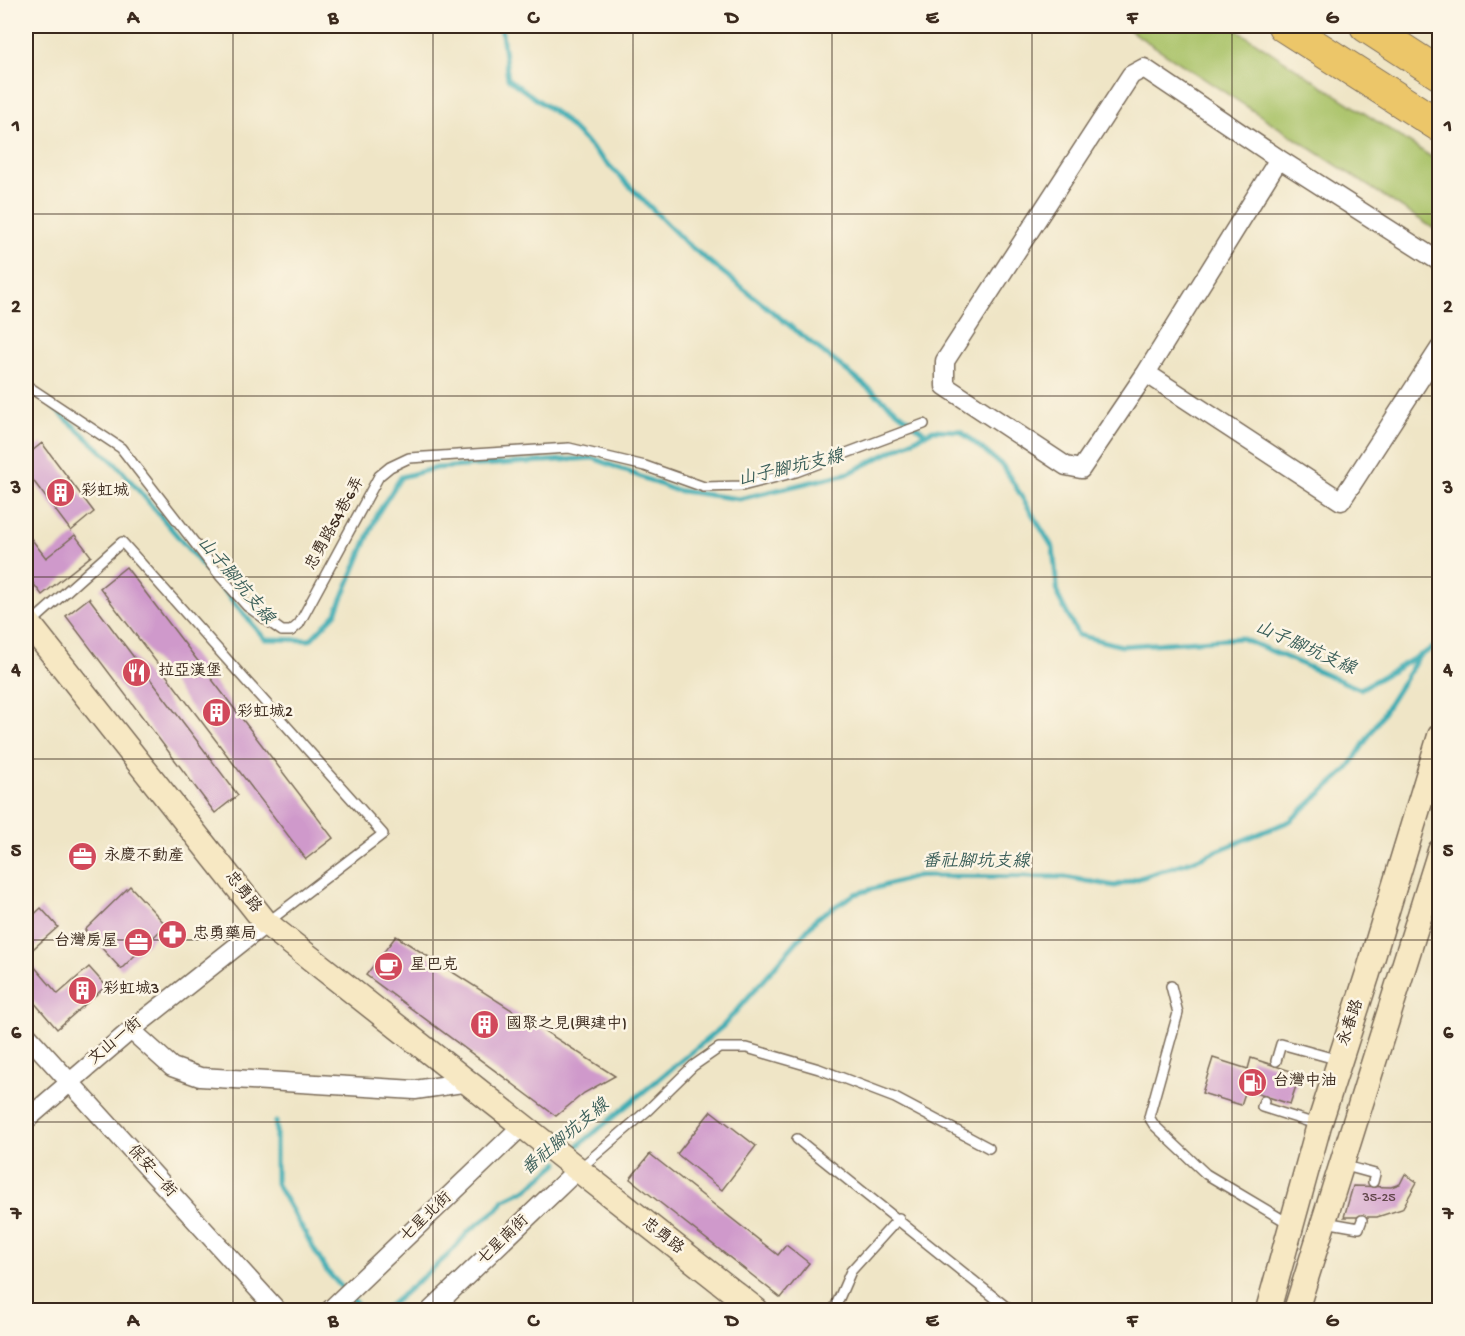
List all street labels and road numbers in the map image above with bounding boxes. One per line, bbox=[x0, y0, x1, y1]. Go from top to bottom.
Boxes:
street label: 忠勇路54巷6弄 bbox=[301, 473, 370, 574]
street label: 忠勇路 bbox=[220, 867, 266, 918]
street label: 永春路 bbox=[1333, 997, 1369, 1049]
street label: 文山一街 bbox=[85, 1013, 147, 1070]
street label: 保安一街 bbox=[123, 1141, 180, 1202]
street label: 七星北街 bbox=[397, 1188, 457, 1247]
street label: 七星南街 bbox=[473, 1210, 534, 1270]
street label: 忠勇路 bbox=[637, 1213, 688, 1259]

